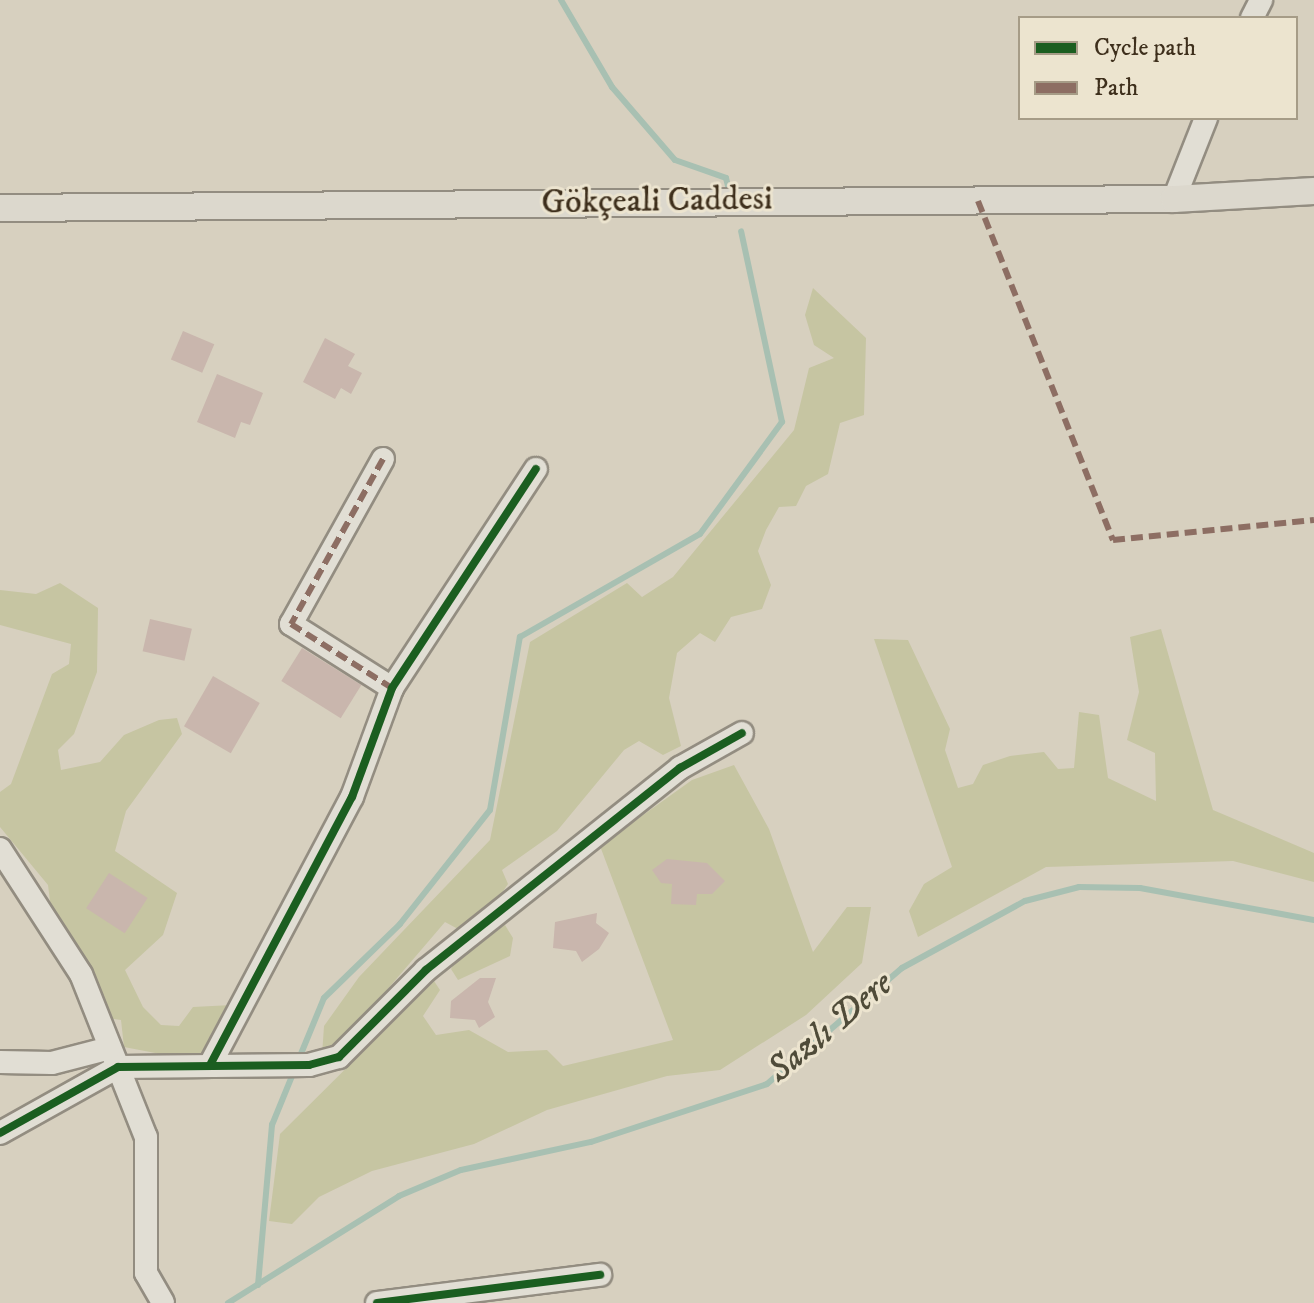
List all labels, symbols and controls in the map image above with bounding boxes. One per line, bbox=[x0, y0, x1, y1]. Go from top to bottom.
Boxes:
legend bbox=[1018, 16, 1298, 120]
text: Cycle path bbox=[1094, 33, 1196, 63]
text: Path bbox=[1094, 73, 1138, 103]
street label: Gökçeali Caddesi bbox=[541, 179, 773, 223]
water label: Sazlı Dere bbox=[759, 962, 901, 1092]

